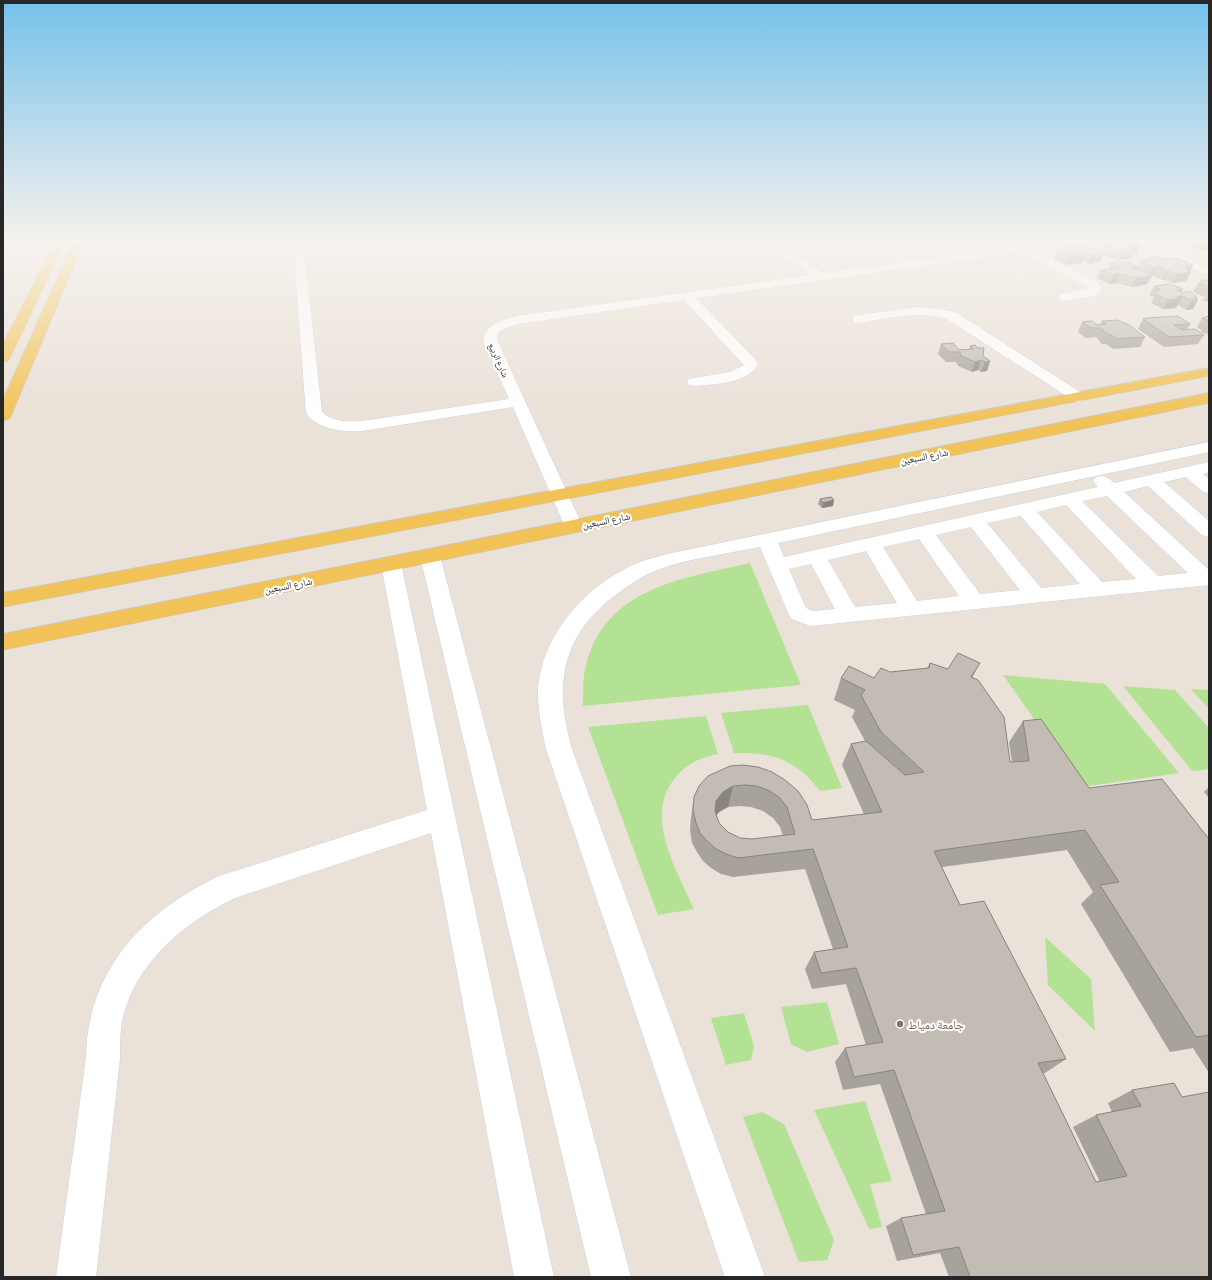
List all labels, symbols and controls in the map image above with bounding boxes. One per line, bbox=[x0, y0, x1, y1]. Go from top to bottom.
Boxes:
street label: شارع الربيع bbox=[486, 341, 511, 379]
street label: شارع السبعين bbox=[899, 445, 950, 468]
street label: شارع السبعين bbox=[581, 509, 632, 532]
street label: شارع السبعين bbox=[263, 574, 314, 597]
place label: جامعة دمياط bbox=[908, 1017, 964, 1032]
marker: جامعة دمياط bbox=[895, 1019, 905, 1029]

